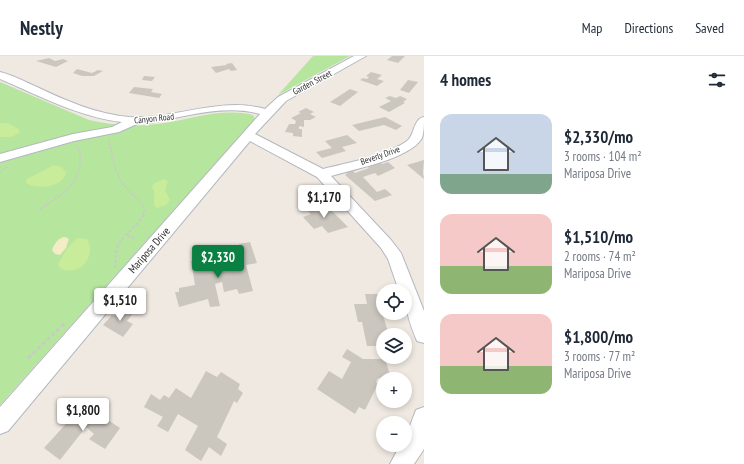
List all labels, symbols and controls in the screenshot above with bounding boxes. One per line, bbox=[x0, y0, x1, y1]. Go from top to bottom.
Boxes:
text: Nestly bbox=[20, 16, 63, 40]
text: Map bbox=[582, 19, 602, 37]
text: Directions bbox=[624, 19, 673, 37]
text: Saved bbox=[695, 19, 724, 37]
street label: Garden Street bbox=[291, 67, 334, 97]
text: 4 homes bbox=[440, 69, 491, 91]
icon: filters bbox=[706, 69, 728, 91]
street label: Canyon Road bbox=[134, 110, 175, 126]
text: $2,330/mo bbox=[564, 126, 633, 148]
icon: home bbox=[472, 130, 520, 178]
street label: Beverly Drive bbox=[359, 143, 401, 167]
text: 3 rooms · 104 m² bbox=[564, 148, 642, 165]
text: Mariposa Drive bbox=[564, 165, 631, 182]
pin: $1,170 bbox=[291, 185, 357, 219]
text: $1,170 bbox=[307, 189, 341, 206]
street label: Mariposa Drive bbox=[125, 224, 173, 276]
text: $1,510/mo bbox=[564, 226, 633, 248]
icon: home bbox=[472, 230, 520, 278]
pin: $2,330 bbox=[185, 245, 251, 279]
text: 2 rooms · 74 m² bbox=[564, 248, 636, 265]
text: $2,330 bbox=[201, 249, 235, 266]
text: Mariposa Drive bbox=[564, 265, 631, 282]
map controls bbox=[376, 284, 412, 452]
button: locate bbox=[376, 284, 412, 320]
pin: $1,510 bbox=[87, 288, 153, 322]
text: $1,510 bbox=[103, 292, 137, 309]
text: $1,800/mo bbox=[564, 326, 633, 348]
button: layers bbox=[376, 328, 412, 364]
icon: home bbox=[472, 330, 520, 378]
text: 3 rooms · 77 m² bbox=[564, 348, 635, 365]
text: Mariposa Drive bbox=[564, 365, 631, 382]
button: + bbox=[376, 372, 412, 408]
pin: $1,800 bbox=[50, 398, 116, 432]
text: $1,800 bbox=[66, 402, 100, 419]
button: − bbox=[376, 416, 412, 452]

